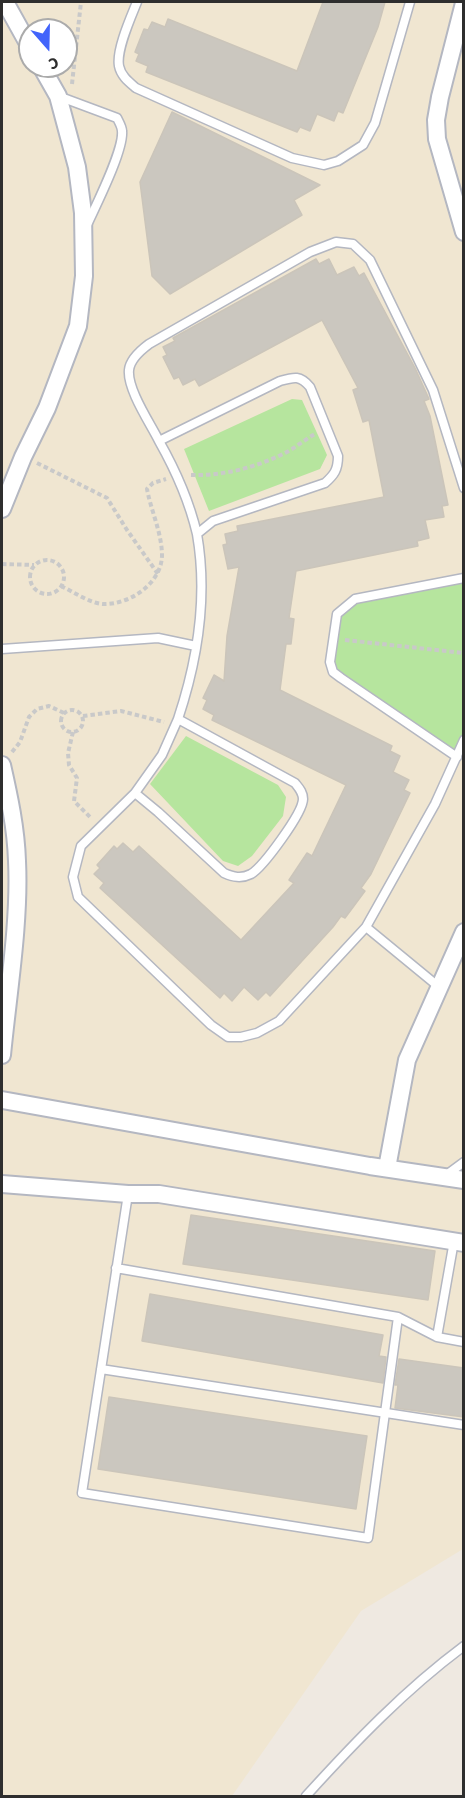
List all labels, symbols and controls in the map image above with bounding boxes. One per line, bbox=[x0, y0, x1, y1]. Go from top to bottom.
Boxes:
north arrow bbox=[18, 18, 78, 78]
text: С bbox=[45, 51, 62, 75]

